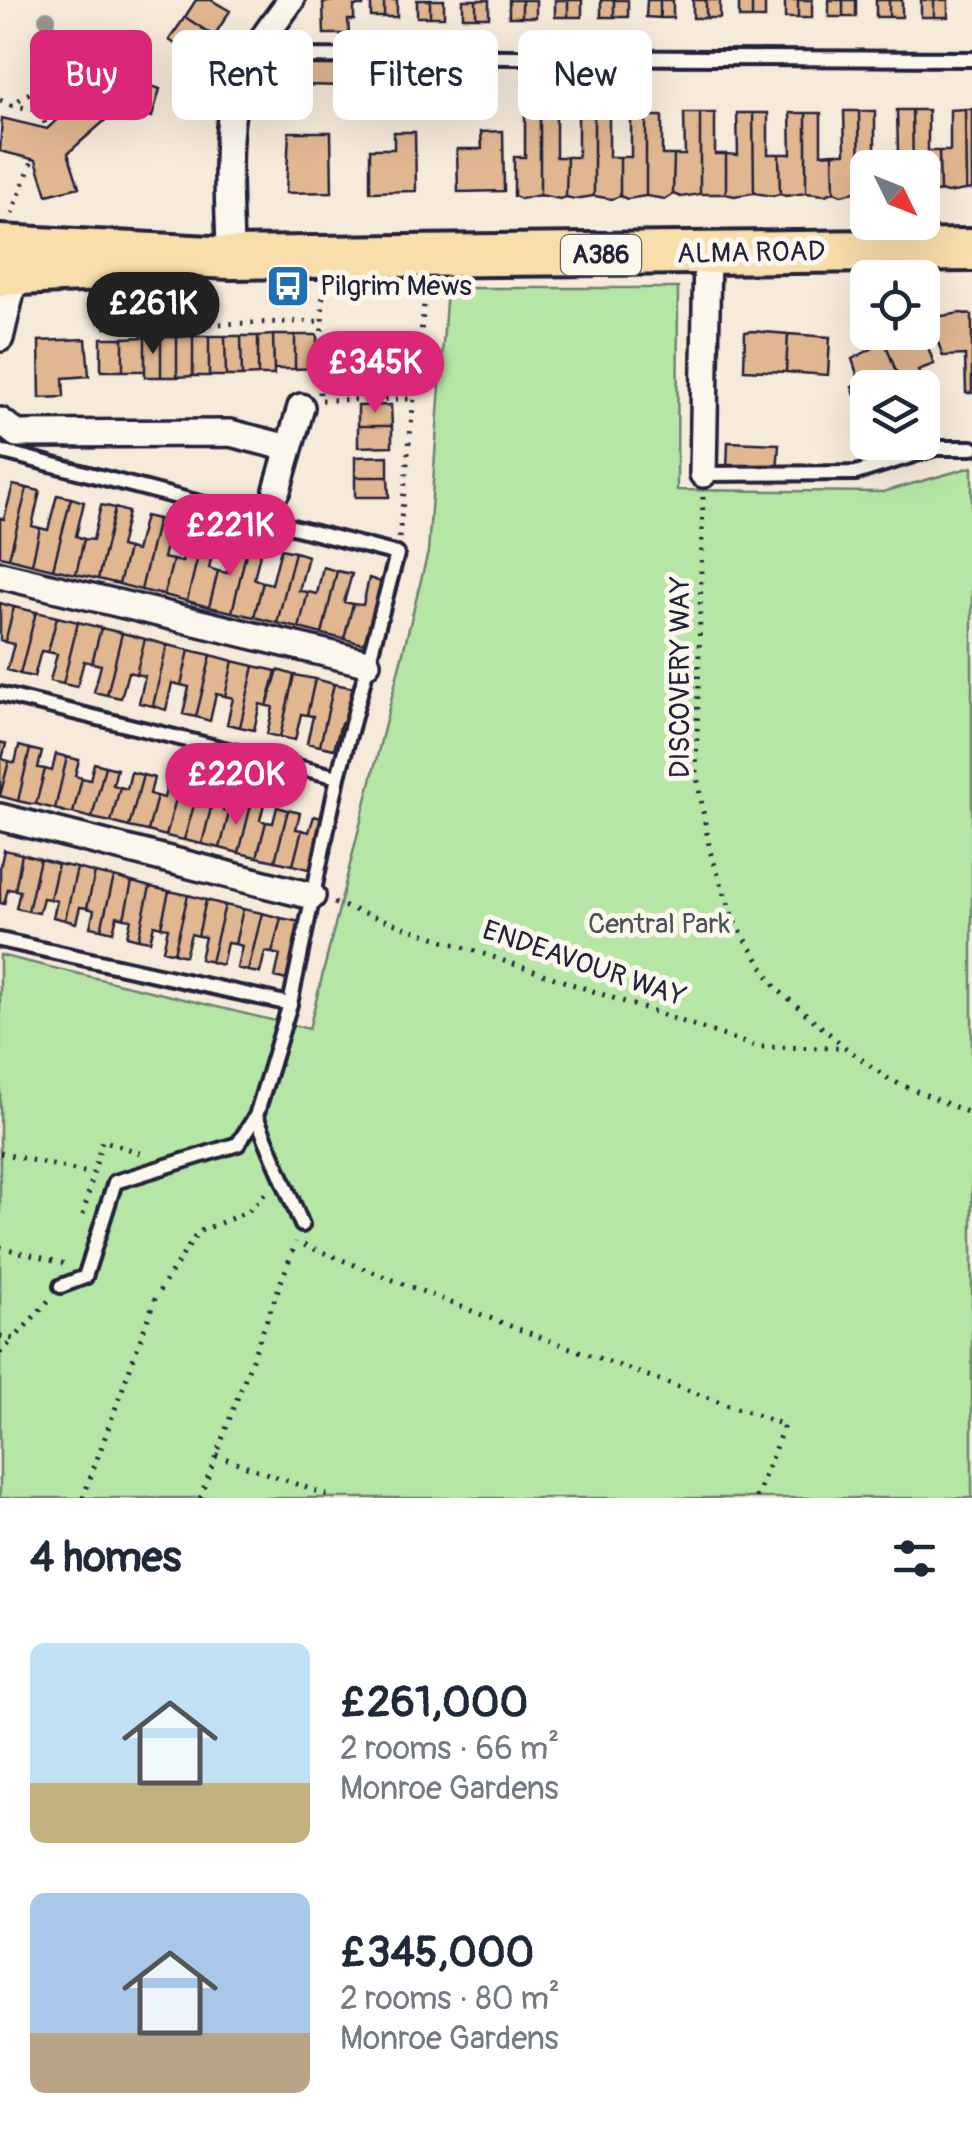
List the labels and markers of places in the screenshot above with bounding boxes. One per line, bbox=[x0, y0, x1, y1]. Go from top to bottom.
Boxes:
bus stop icon: Pilgrim Mews bbox=[265, 263, 311, 309]
place label: Pilgrim Mews bbox=[320, 269, 472, 304]
pin: £261K bbox=[83, 272, 223, 357]
pin: £345K bbox=[305, 331, 445, 416]
pin: £221K bbox=[160, 494, 300, 579]
pin: £220K bbox=[166, 743, 306, 828]

